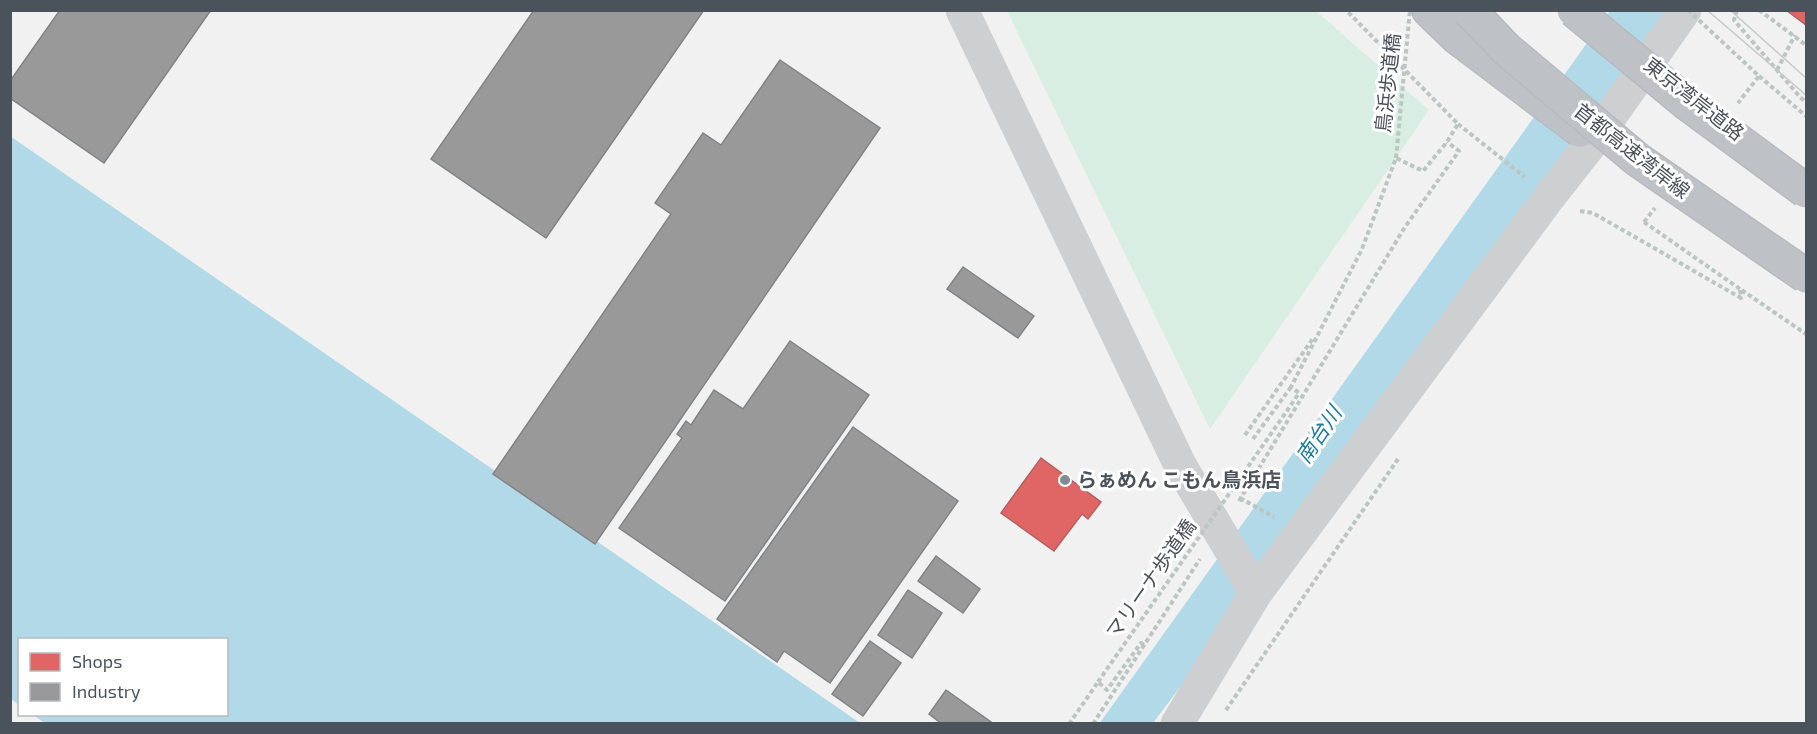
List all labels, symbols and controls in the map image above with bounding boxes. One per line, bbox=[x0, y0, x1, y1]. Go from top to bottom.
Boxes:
street label: 鳥浜歩道橋 bbox=[1370, 32, 1404, 134]
street label: 東京湾岸道路 bbox=[1640, 52, 1749, 145]
street label: 首都高速湾岸線 bbox=[1570, 98, 1695, 203]
water label: 南台川 bbox=[1290, 399, 1347, 467]
place label: らぁめん こもん鳥浜店 bbox=[1077, 467, 1281, 491]
marker: らぁめん こもん鳥浜店 bbox=[1058, 473, 1072, 487]
street label: マリーナ歩道橋 bbox=[1100, 514, 1200, 643]
legend bbox=[18, 638, 228, 716]
text: Shops bbox=[72, 650, 122, 672]
text: Industry bbox=[72, 680, 141, 702]

